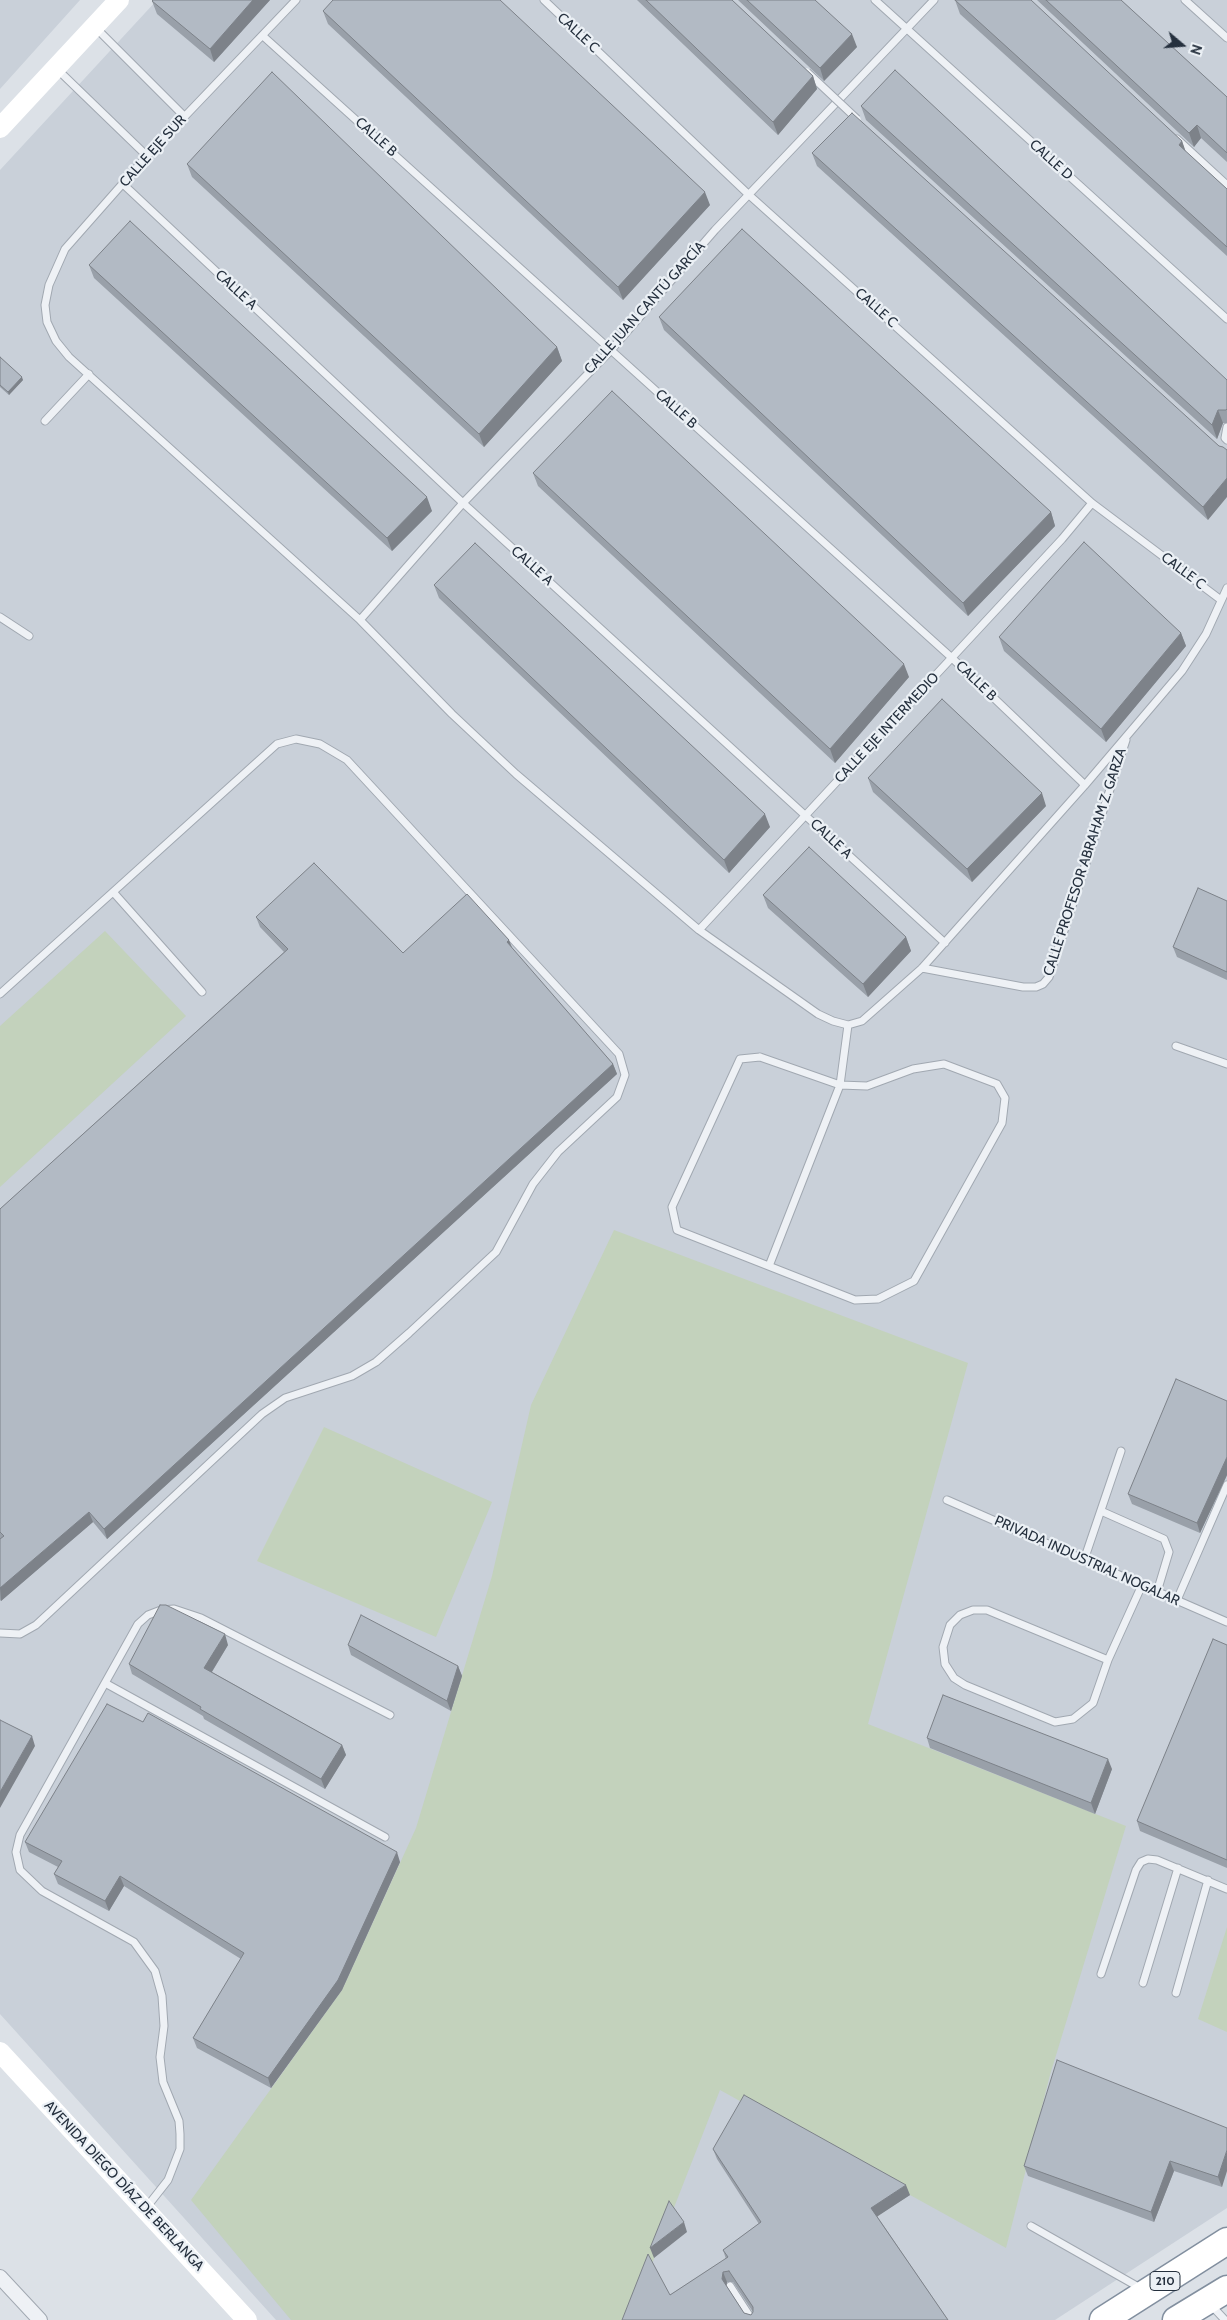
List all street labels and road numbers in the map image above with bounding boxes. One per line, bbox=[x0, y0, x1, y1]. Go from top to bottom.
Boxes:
street label: CALLE C bbox=[554, 10, 602, 56]
street label: CALLE EJE SUR bbox=[116, 112, 190, 190]
street label: CALLE B bbox=[352, 114, 400, 160]
street label: CALLE D bbox=[1026, 136, 1076, 184]
street label: CALLE JUAN CANTÚ GARCÍA bbox=[581, 238, 709, 378]
street label: CALLE A bbox=[212, 267, 260, 313]
street label: CALLE C bbox=[852, 285, 900, 331]
street label: CALLE B bbox=[652, 386, 700, 432]
street label: CALLE A bbox=[508, 543, 556, 589]
street label: CALLE C bbox=[1158, 549, 1208, 593]
street label: CALLE B bbox=[952, 657, 1000, 705]
street label: CALLE EJE INTERMEDIO bbox=[831, 669, 943, 787]
street label: CALLE PROFESOR ABRAHAM Z. GARZA bbox=[1040, 746, 1130, 978]
street label: CALLE A bbox=[807, 816, 855, 862]
street label: PRIVADA INDUSTRIAL NOGALAR bbox=[992, 1512, 1182, 1610]
street label: AVENIDA DIEGO DÍAZ DE BERLANGA bbox=[41, 2097, 207, 2275]
road number: 210 bbox=[1150, 2272, 1180, 2290]

